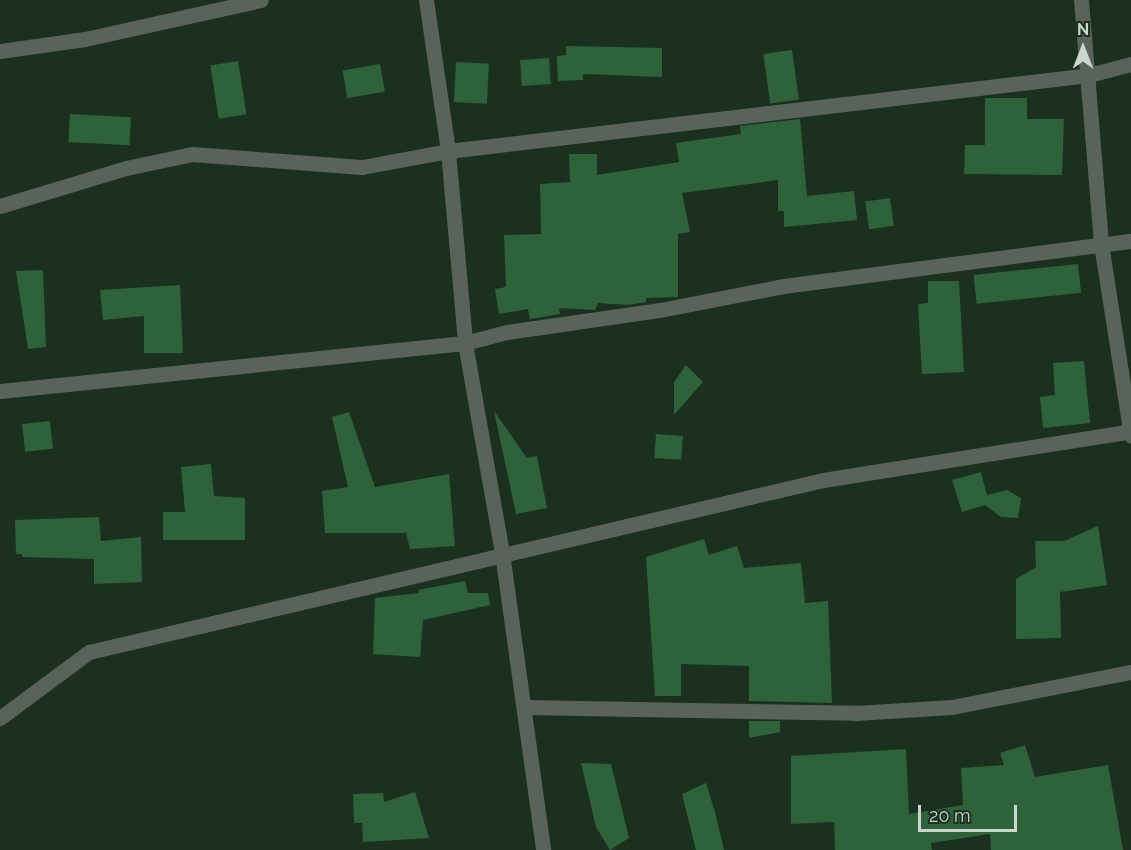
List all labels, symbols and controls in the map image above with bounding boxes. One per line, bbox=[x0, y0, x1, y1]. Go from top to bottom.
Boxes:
north arrow bbox=[1053, 18, 1113, 78]
text: N bbox=[1077, 20, 1089, 39]
scale bar bbox=[921, 793, 1020, 831]
text: 20 m bbox=[929, 805, 971, 826]

